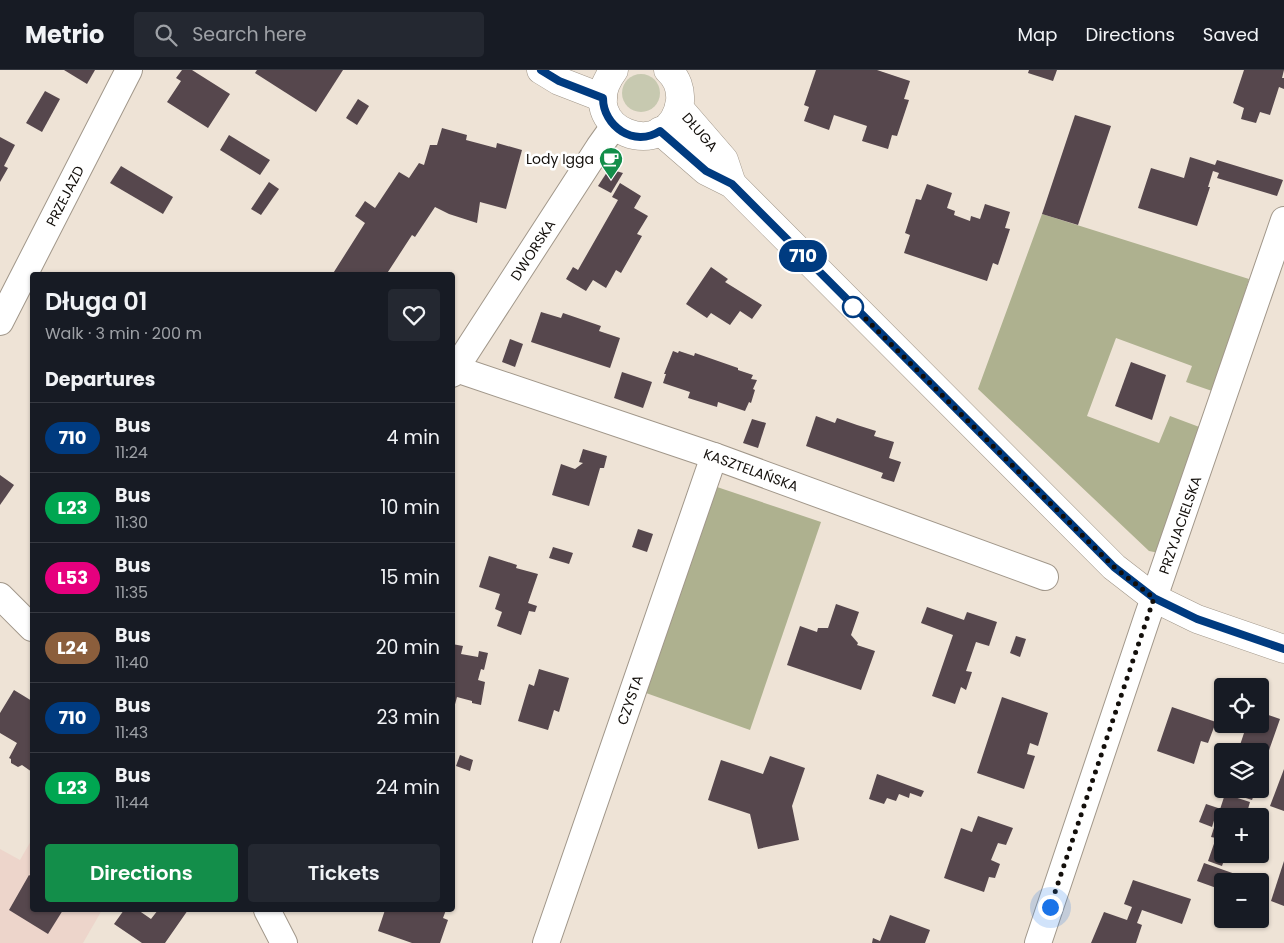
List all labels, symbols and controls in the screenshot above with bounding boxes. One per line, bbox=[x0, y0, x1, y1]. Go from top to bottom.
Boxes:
search box bbox=[134, 12, 484, 57]
text: Metrio bbox=[25, 18, 104, 51]
icon: search bbox=[152, 21, 180, 49]
text: Search here bbox=[192, 21, 307, 48]
text: Map bbox=[1018, 22, 1057, 47]
text: Directions bbox=[1085, 22, 1175, 47]
text: Saved bbox=[1203, 22, 1259, 47]
street label: DŁUGA bbox=[677, 108, 723, 156]
cafe icon: Lody Igga bbox=[598, 146, 624, 180]
place label: Lody Igga bbox=[526, 149, 594, 169]
street label: PRZEJAZD bbox=[41, 162, 89, 230]
street label: DWORSKA bbox=[506, 216, 560, 284]
line badge: 710 bbox=[774, 240, 832, 272]
text: 710 bbox=[789, 243, 817, 268]
text: Długa 01 bbox=[45, 285, 147, 318]
button: heart bbox=[388, 289, 440, 341]
unlabelled marker bbox=[842, 296, 864, 318]
text: Walk · 3 min · 200 m bbox=[45, 322, 202, 345]
text: Departures bbox=[45, 366, 155, 393]
text: Bus bbox=[115, 412, 151, 439]
text: 4 min bbox=[387, 424, 440, 451]
text: 710 bbox=[58, 425, 87, 450]
text: 11:24 bbox=[115, 441, 148, 464]
street label: KASZTELAŃSKA bbox=[701, 444, 801, 496]
street label: PRZYJACIELSKA bbox=[1154, 473, 1206, 577]
text: Bus bbox=[115, 482, 151, 509]
text: 10 min bbox=[381, 494, 440, 521]
text: L23 bbox=[58, 495, 87, 520]
text: 11:30 bbox=[115, 511, 148, 534]
text: Bus bbox=[115, 552, 151, 579]
text: 15 min bbox=[381, 564, 440, 591]
text: L53 bbox=[57, 565, 88, 590]
text: 11:35 bbox=[115, 581, 148, 604]
text: Bus bbox=[115, 622, 151, 649]
text: 20 min bbox=[376, 634, 440, 661]
text: L24 bbox=[57, 635, 88, 660]
text: 11:40 bbox=[115, 651, 149, 674]
street label: CZYSTA bbox=[612, 672, 648, 728]
map controls bbox=[1214, 678, 1269, 928]
button: locate bbox=[1214, 678, 1269, 733]
text: Bus bbox=[115, 692, 151, 719]
text: 23 min bbox=[376, 704, 440, 731]
text: 710 bbox=[58, 705, 87, 730]
text: 11:43 bbox=[115, 721, 148, 744]
button: layers bbox=[1214, 743, 1269, 798]
text: Bus bbox=[115, 762, 151, 789]
text: 24 min bbox=[376, 774, 440, 801]
text: L23 bbox=[58, 775, 87, 800]
text: 11:44 bbox=[115, 791, 149, 814]
button: + bbox=[1214, 808, 1269, 863]
button: Directions bbox=[45, 844, 238, 902]
button: Tickets bbox=[248, 844, 440, 902]
button: − bbox=[1214, 873, 1269, 928]
your location bbox=[1038, 895, 1063, 920]

